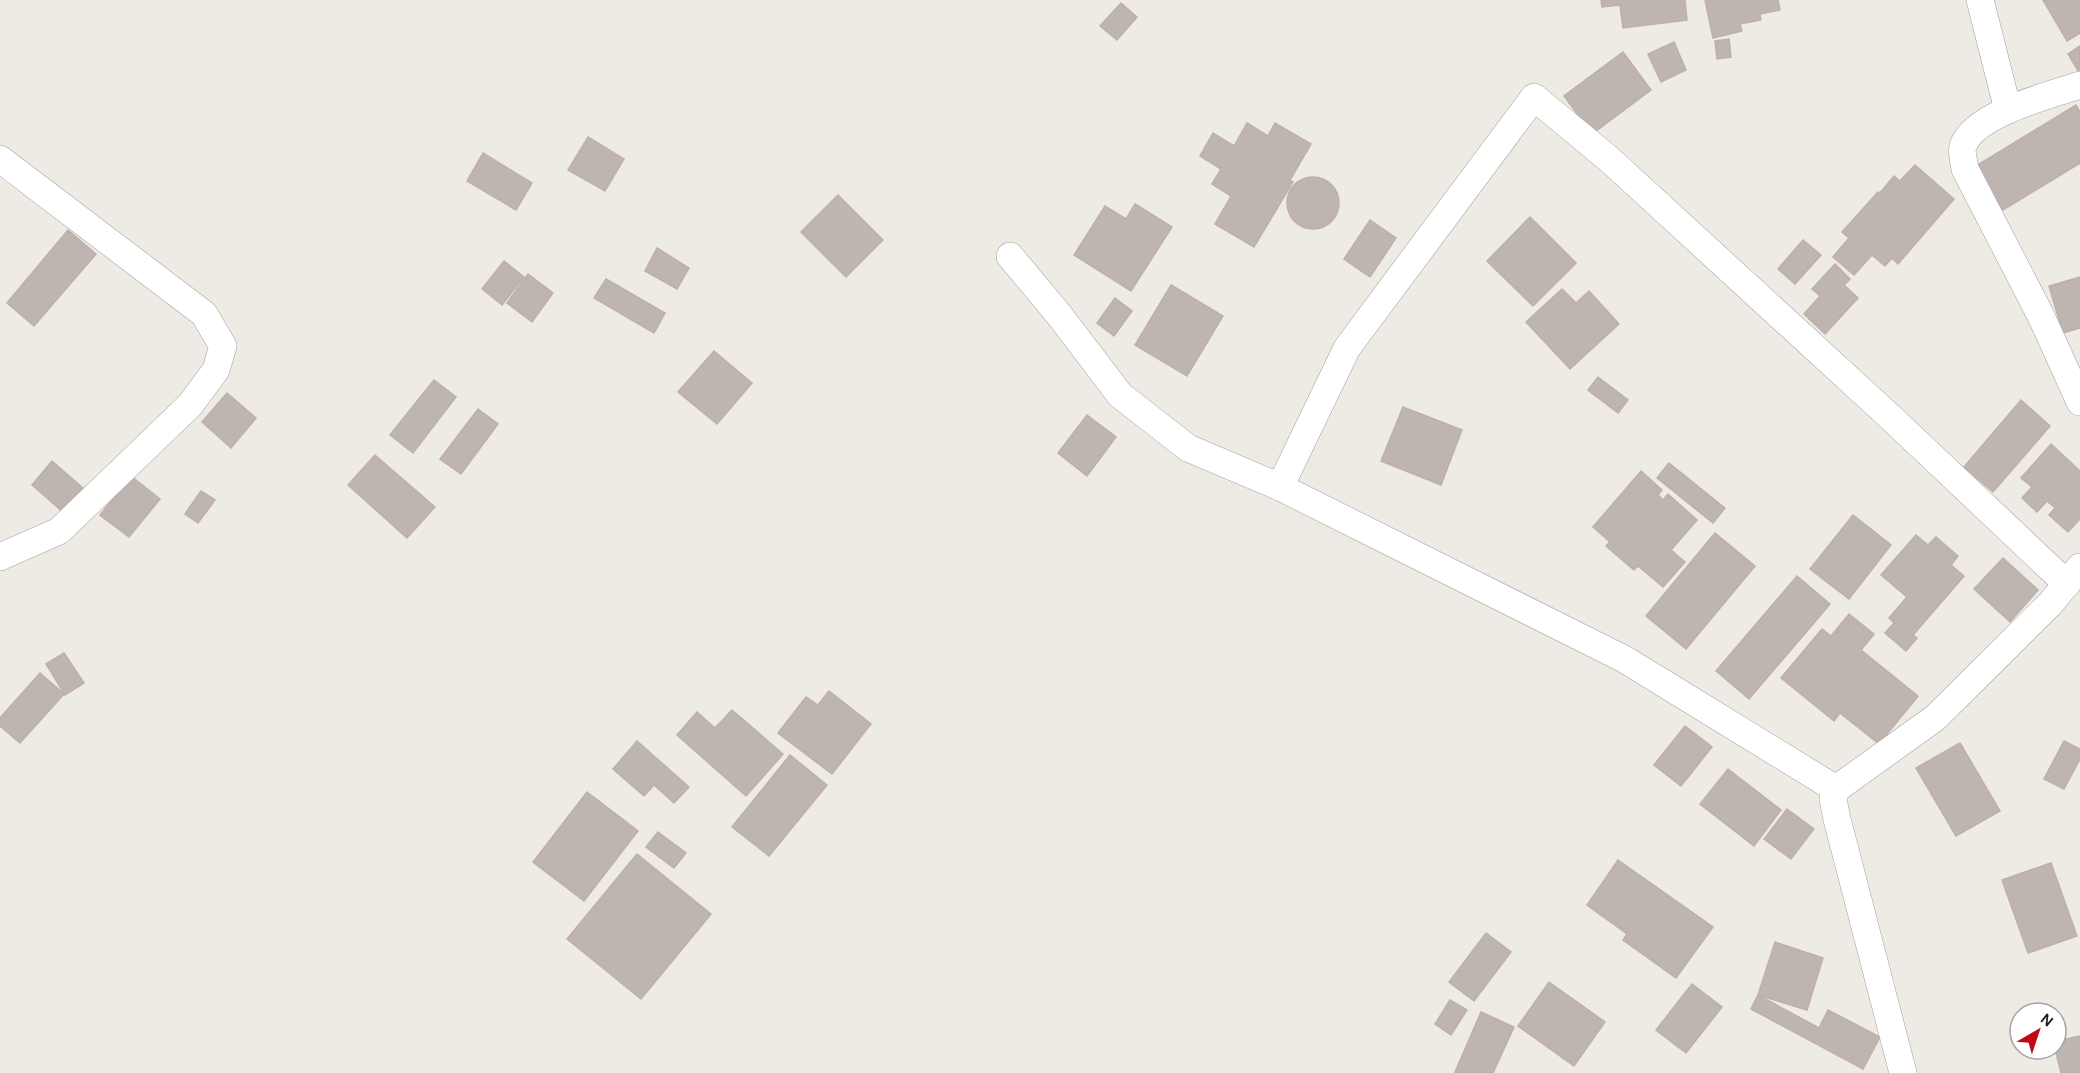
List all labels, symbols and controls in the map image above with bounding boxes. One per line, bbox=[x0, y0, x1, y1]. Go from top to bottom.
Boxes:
north arrow bbox=[2008, 1001, 2068, 1061]
text: N bbox=[2037, 1009, 2058, 1031]

